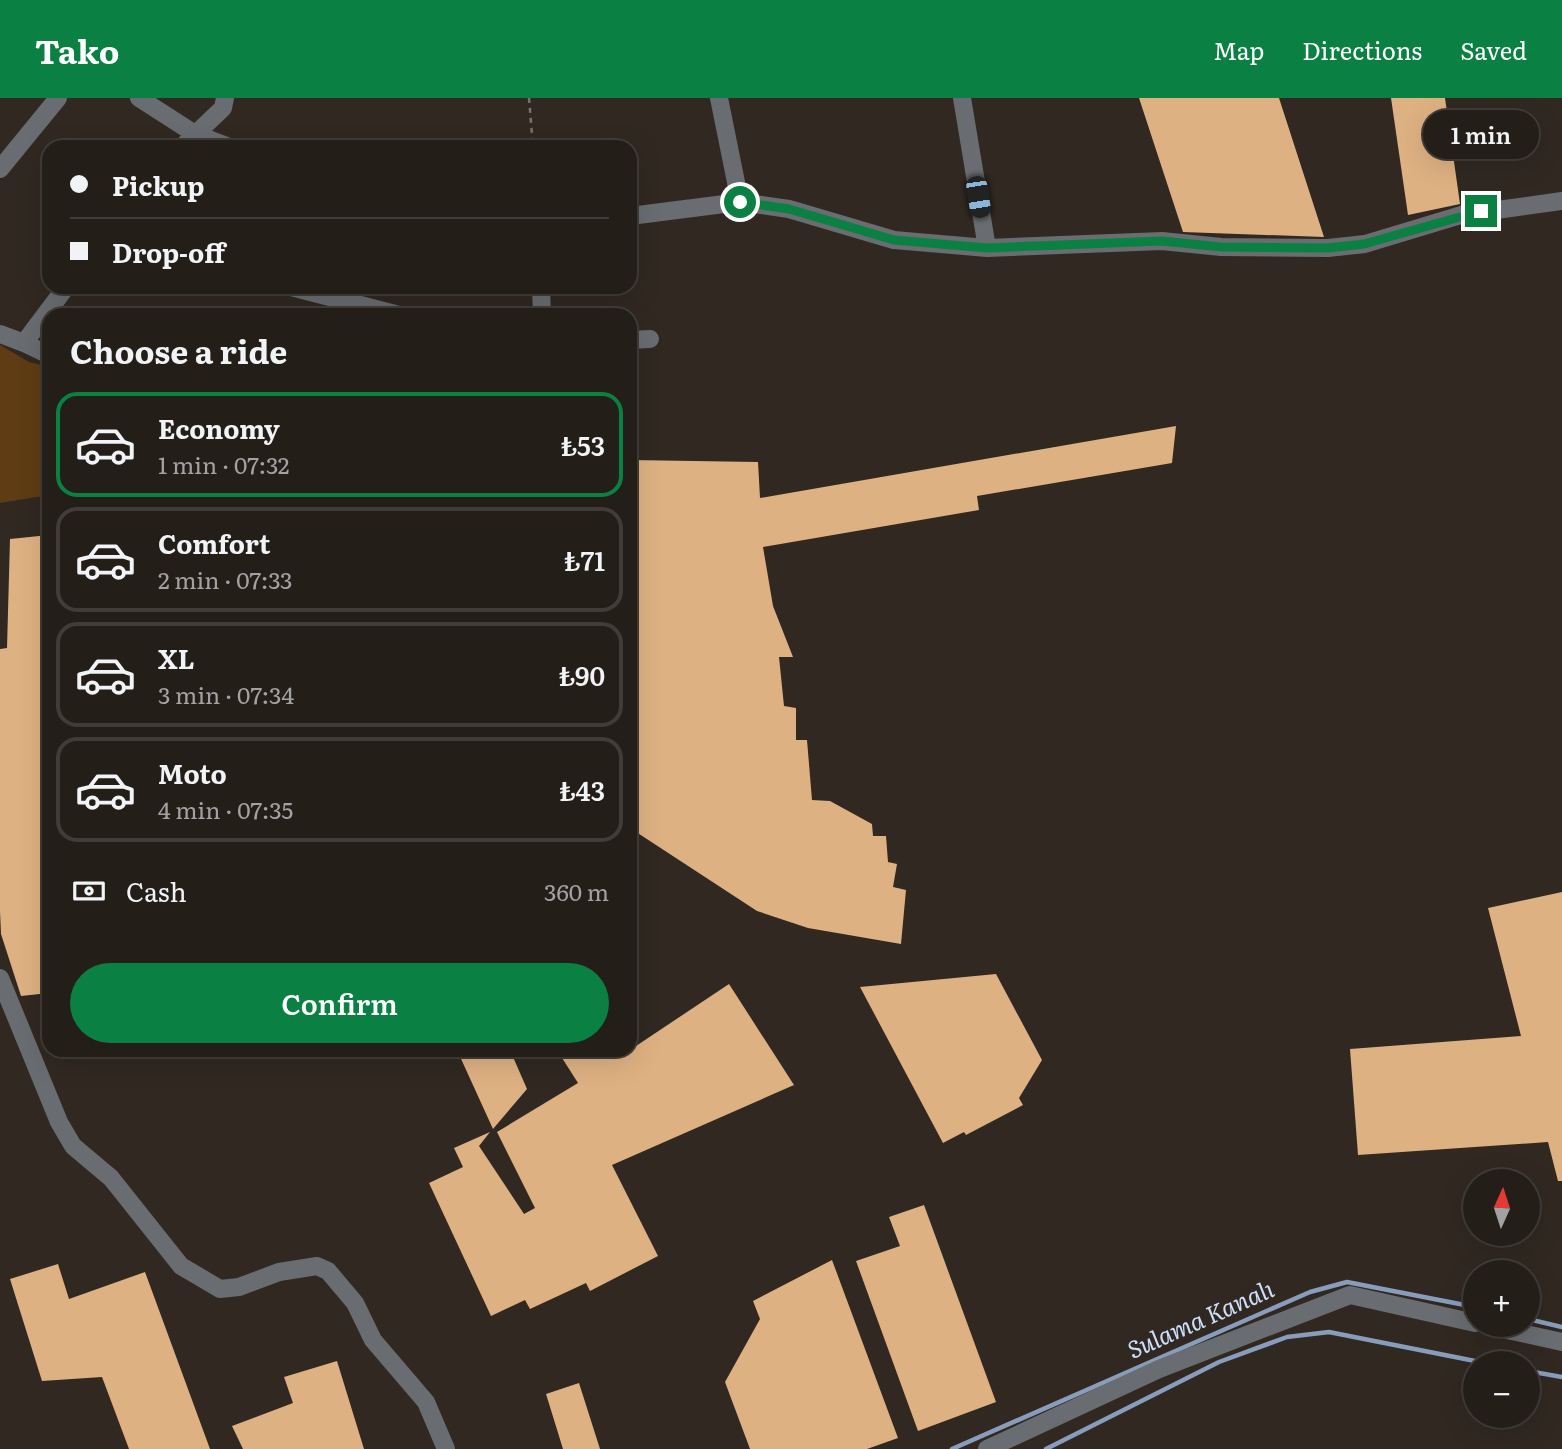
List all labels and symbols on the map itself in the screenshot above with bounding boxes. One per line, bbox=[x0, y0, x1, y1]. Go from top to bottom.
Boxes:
callout: 1 min bbox=[1423, 109, 1539, 158]
car bbox=[965, 175, 992, 219]
route start bbox=[724, 186, 756, 218]
route end bbox=[1465, 195, 1497, 227]
north arrow bbox=[1463, 1169, 1540, 1246]
water label: Sulama Kanalı bbox=[1121, 1270, 1279, 1366]

